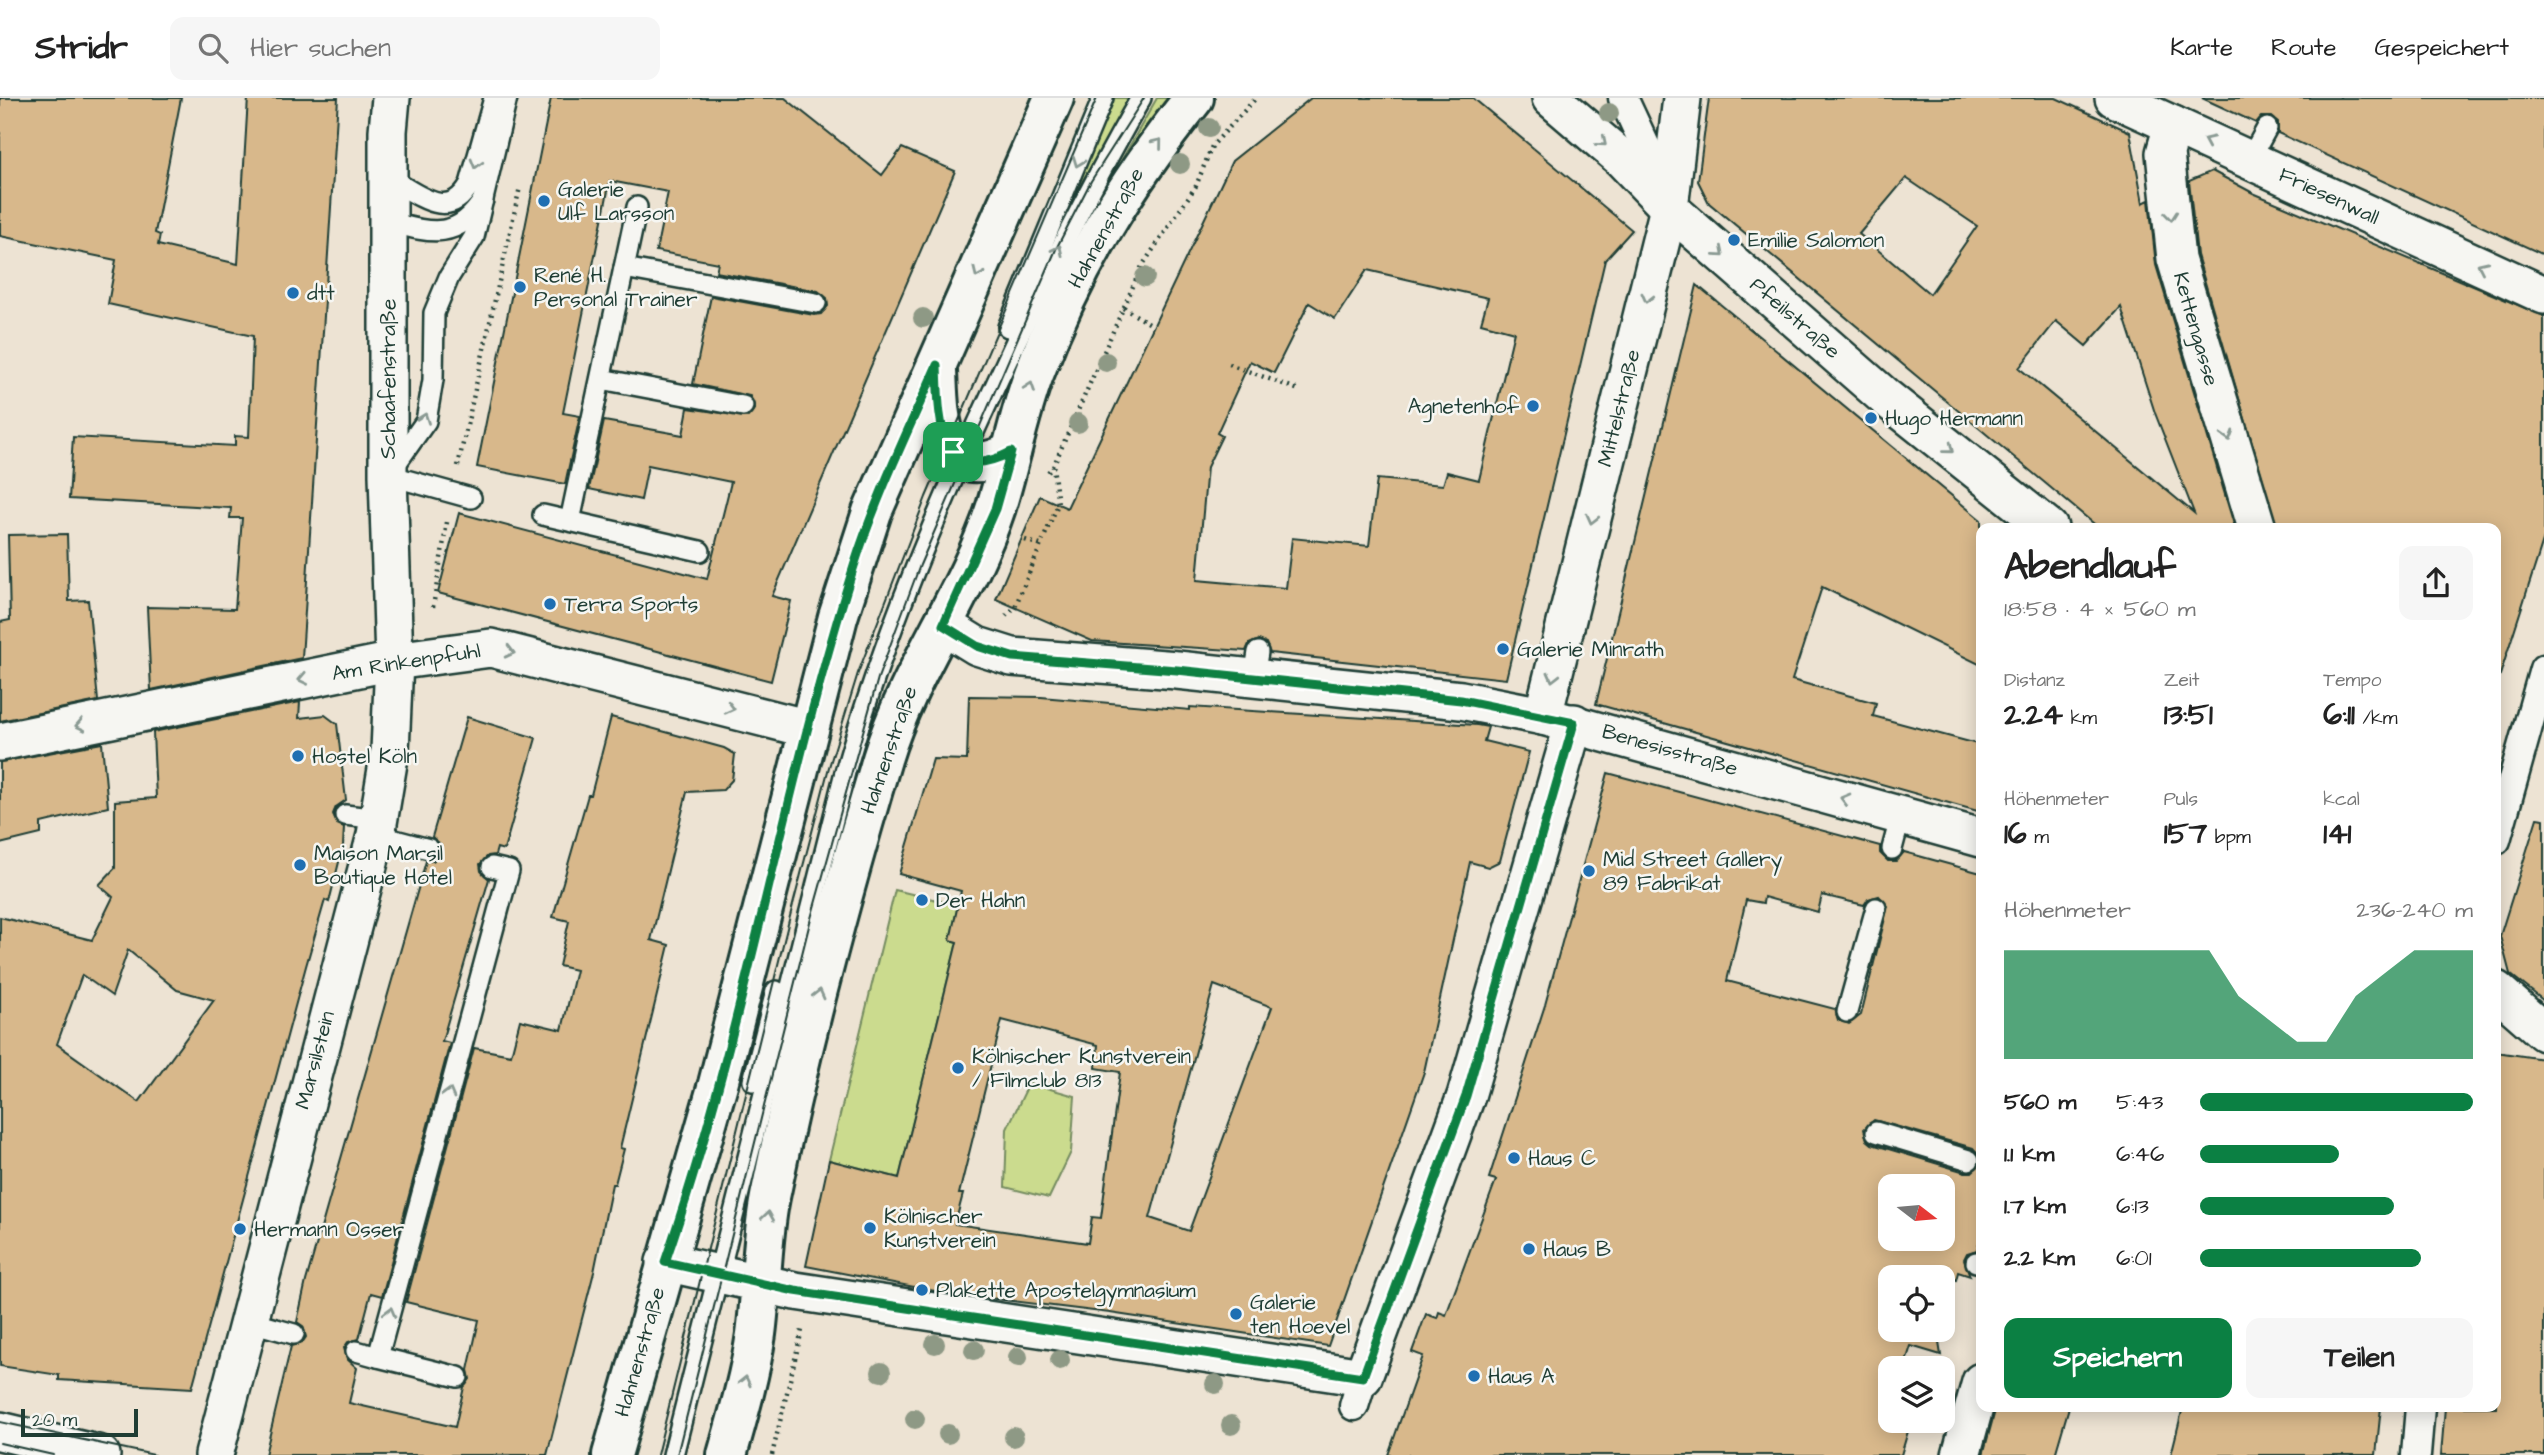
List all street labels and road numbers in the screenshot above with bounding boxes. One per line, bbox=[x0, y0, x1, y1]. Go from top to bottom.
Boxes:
street label: Friesenwall bbox=[2274, 160, 2384, 232]
street label: Hahnenstraße bbox=[1061, 162, 1151, 294]
street label: Kettengasse bbox=[2164, 269, 2226, 390]
street label: Pfeilstraße bbox=[1743, 271, 1847, 365]
street label: Schaafenstraße bbox=[374, 299, 403, 459]
street label: Mittelstraße bbox=[1590, 346, 1648, 470]
street label: Am Rinkenpfuhl bbox=[330, 636, 483, 689]
street label: Hahnenstraße bbox=[854, 682, 924, 818]
street label: Benesisstraße bbox=[1599, 717, 1741, 783]
street label: Marsilstein bbox=[288, 1008, 342, 1112]
street label: Hahnenstraße bbox=[608, 1284, 672, 1420]

